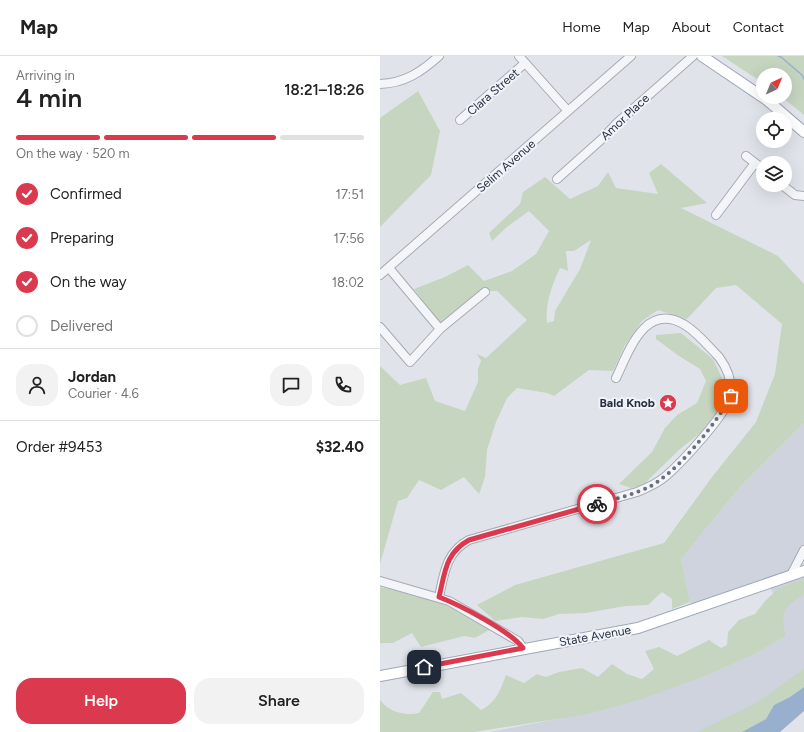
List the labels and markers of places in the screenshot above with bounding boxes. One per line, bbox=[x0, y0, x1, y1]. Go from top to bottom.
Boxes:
pin bbox=[714, 379, 748, 413]
place icon: Bald Knob bbox=[658, 393, 678, 413]
place label: Bald Knob bbox=[599, 396, 655, 410]
pin bbox=[407, 650, 441, 684]

